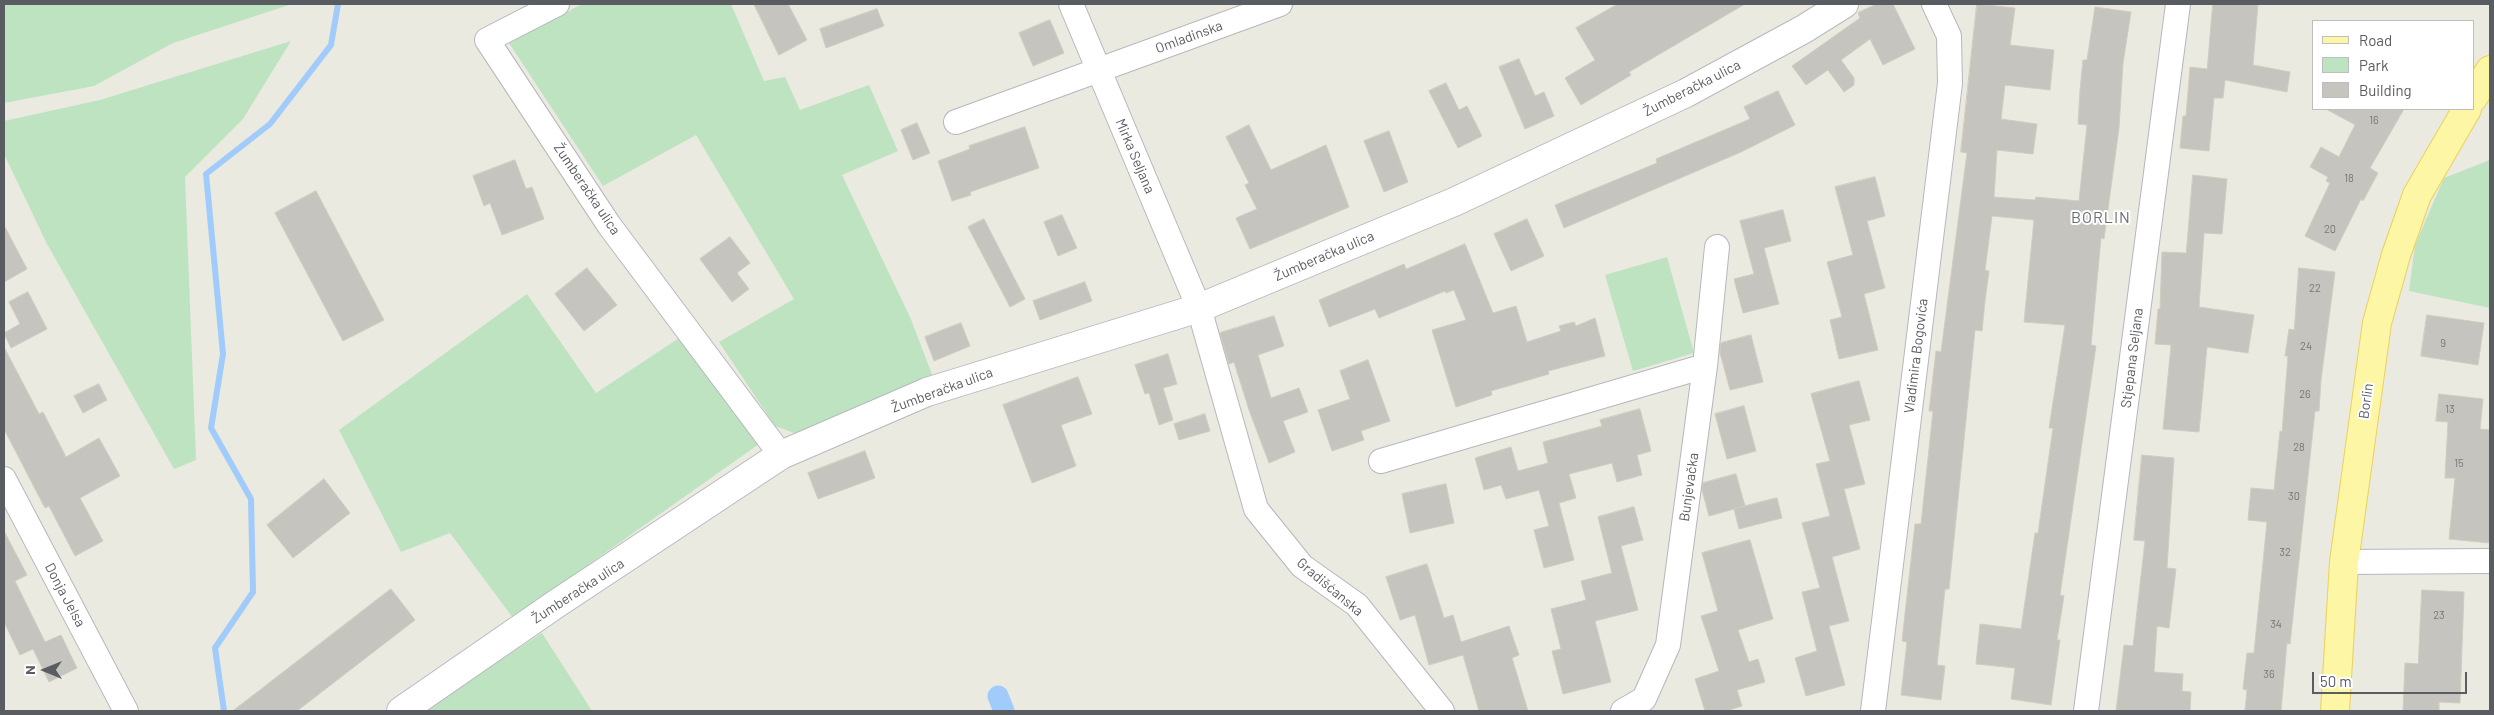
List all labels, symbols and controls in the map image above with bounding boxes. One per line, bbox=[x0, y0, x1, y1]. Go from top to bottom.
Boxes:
street label: Omladinska bbox=[1153, 17, 1225, 57]
legend bbox=[2312, 20, 2474, 110]
text: Road bbox=[2359, 31, 2392, 49]
street label: Žumberačka ulica bbox=[1641, 56, 1743, 120]
text: Park bbox=[2359, 56, 2388, 74]
text: Building bbox=[2359, 81, 2412, 99]
house number: 16 bbox=[2369, 113, 2379, 127]
street label: Mirka Seljana bbox=[1112, 116, 1158, 196]
street label: Žumberačka ulica bbox=[550, 140, 624, 238]
house number: 18 bbox=[2344, 171, 2354, 185]
district label: BORLIN bbox=[2070, 208, 2132, 228]
house number: 20 bbox=[2324, 222, 2336, 236]
street label: Žumberačka ulica bbox=[1272, 227, 1376, 285]
house number: 22 bbox=[2309, 281, 2321, 295]
street label: Vladimira Bogovića bbox=[1901, 297, 1931, 415]
street label: Stjepana Seljana bbox=[2118, 307, 2146, 409]
house number: 9 bbox=[2440, 336, 2446, 350]
house number: 24 bbox=[2300, 339, 2312, 353]
street label: Žumberačka ulica bbox=[889, 364, 995, 416]
street label: Borlin bbox=[2355, 382, 2377, 420]
house number: 26 bbox=[2299, 387, 2311, 401]
house number: 13 bbox=[2445, 402, 2455, 416]
house number: 28 bbox=[2293, 440, 2305, 454]
street label: Bunjevačka bbox=[1676, 452, 1702, 522]
house number: 15 bbox=[2454, 456, 2464, 470]
house number: 30 bbox=[2288, 489, 2300, 503]
house number: 32 bbox=[2279, 545, 2291, 559]
street label: Gradišćanska bbox=[1293, 554, 1367, 620]
street label: Žumberačka ulica bbox=[529, 555, 627, 627]
street label: Donja Jelsa bbox=[41, 560, 89, 630]
house number: 23 bbox=[2433, 608, 2445, 622]
house number: 34 bbox=[2270, 617, 2282, 631]
north arrow bbox=[20, 645, 70, 695]
scale bar bbox=[2314, 662, 2469, 694]
text: N bbox=[21, 665, 38, 675]
house number: 36 bbox=[2263, 667, 2275, 681]
text: 50 m bbox=[2320, 672, 2352, 690]

